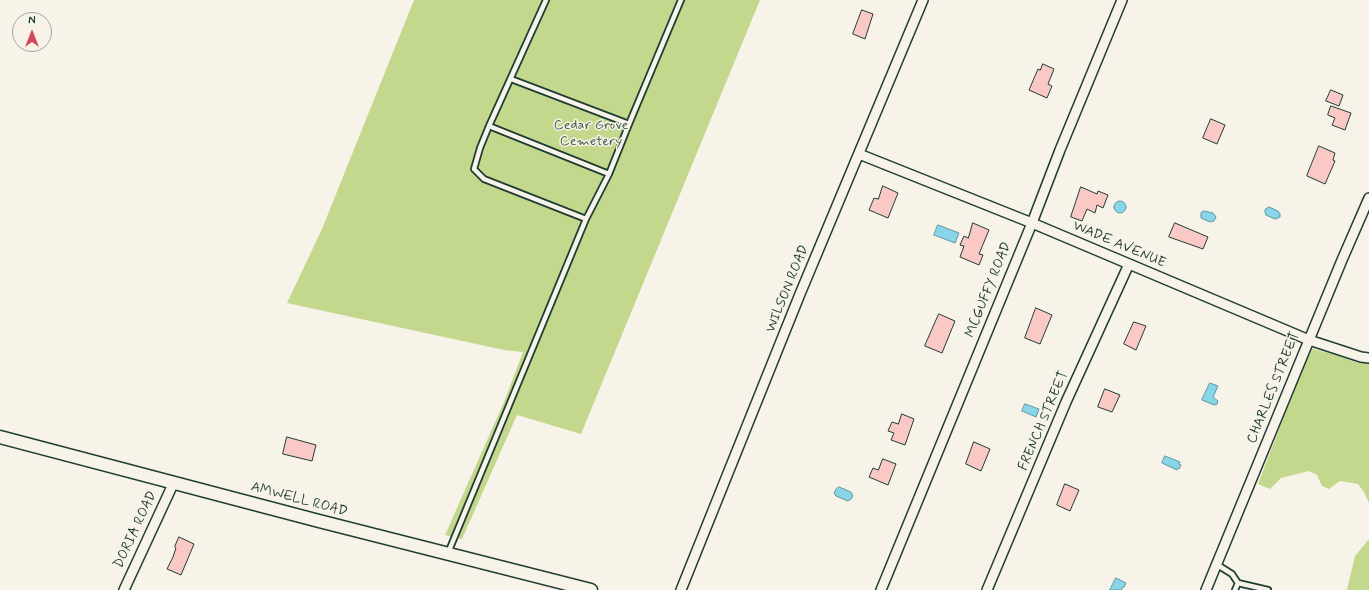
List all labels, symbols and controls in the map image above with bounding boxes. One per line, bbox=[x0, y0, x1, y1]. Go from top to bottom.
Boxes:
north arrow bbox=[12, 12, 52, 52]
text: N bbox=[28, 14, 36, 28]
park label: Cedar Grove Cemetery bbox=[554, 118, 628, 150]
street label: WADE AVENUE bbox=[1070, 218, 1168, 272]
street label: MCGUFFY ROAD bbox=[962, 240, 1016, 340]
street label: WILSON ROAD bbox=[763, 243, 813, 335]
street label: CHARLES STREET bbox=[1244, 330, 1304, 446]
street label: FRENCH STREET bbox=[1015, 369, 1073, 473]
street label: AMWELL ROAD bbox=[249, 479, 349, 521]
street label: DORIA ROAD bbox=[111, 489, 161, 571]

